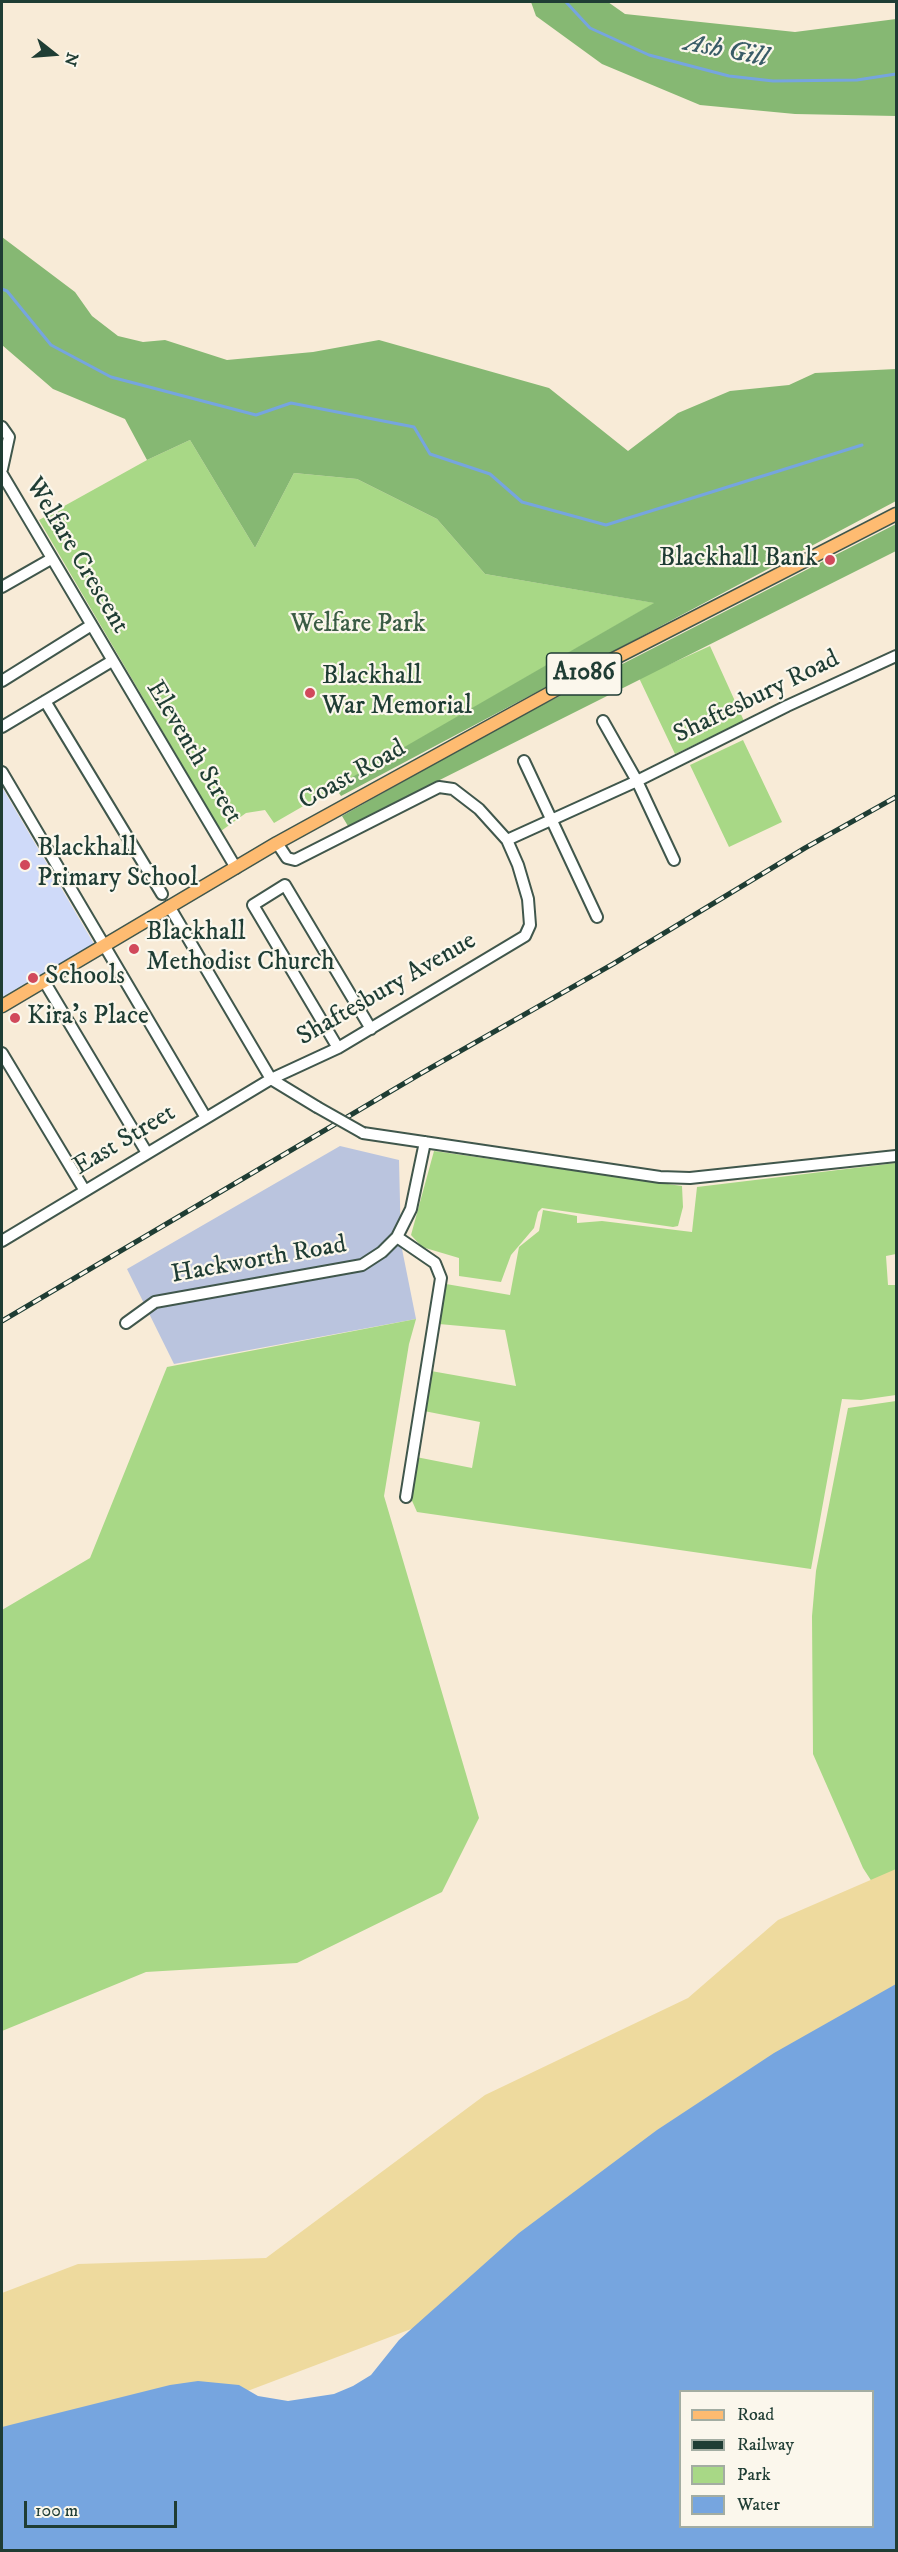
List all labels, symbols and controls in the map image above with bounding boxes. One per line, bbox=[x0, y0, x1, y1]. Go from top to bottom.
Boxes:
north arrow bbox=[24, 24, 84, 84]
water label: Ash Gill bbox=[682, 28, 770, 76]
text: N bbox=[60, 50, 83, 68]
street label: Welfare Crescent bbox=[17, 472, 135, 640]
place label: Blackhall Bank bbox=[659, 544, 818, 576]
marker: Blackhall Bank bbox=[823, 553, 837, 567]
park label: Welfare Park bbox=[290, 610, 426, 642]
street label: Shaftesbury Road bbox=[669, 644, 845, 752]
road number: A1086 bbox=[546, 653, 622, 695]
place label: Blackhall War Memorial bbox=[322, 662, 472, 724]
street label: Eleventh Street bbox=[138, 676, 248, 830]
marker: Blackhall War Memorial bbox=[303, 686, 317, 700]
street label: Coast Road bbox=[294, 734, 412, 818]
place label: Blackhall Primary School bbox=[37, 834, 198, 896]
marker: Blackhall Primary School bbox=[18, 858, 32, 872]
place label: Blackhall Methodist Church bbox=[146, 918, 335, 980]
street label: Shaftesbury Avenue bbox=[292, 926, 482, 1054]
marker: Blackhall Methodist Church bbox=[127, 942, 141, 956]
place label: Schools bbox=[45, 962, 125, 994]
marker: Schools bbox=[26, 971, 40, 985]
place label: Kira's Place bbox=[27, 1002, 149, 1034]
marker: Kira's Place bbox=[8, 1011, 22, 1025]
street label: East Street bbox=[68, 1098, 182, 1184]
street label: Hackworth Road bbox=[169, 1230, 349, 1292]
legend bbox=[679, 2390, 874, 2528]
text: Road bbox=[737, 2404, 774, 2426]
text: Railway bbox=[737, 2434, 794, 2456]
text: Park bbox=[737, 2464, 771, 2486]
scale bar bbox=[27, 2489, 180, 2527]
text: Water bbox=[737, 2494, 780, 2516]
text: 100 m bbox=[35, 2500, 78, 2522]

